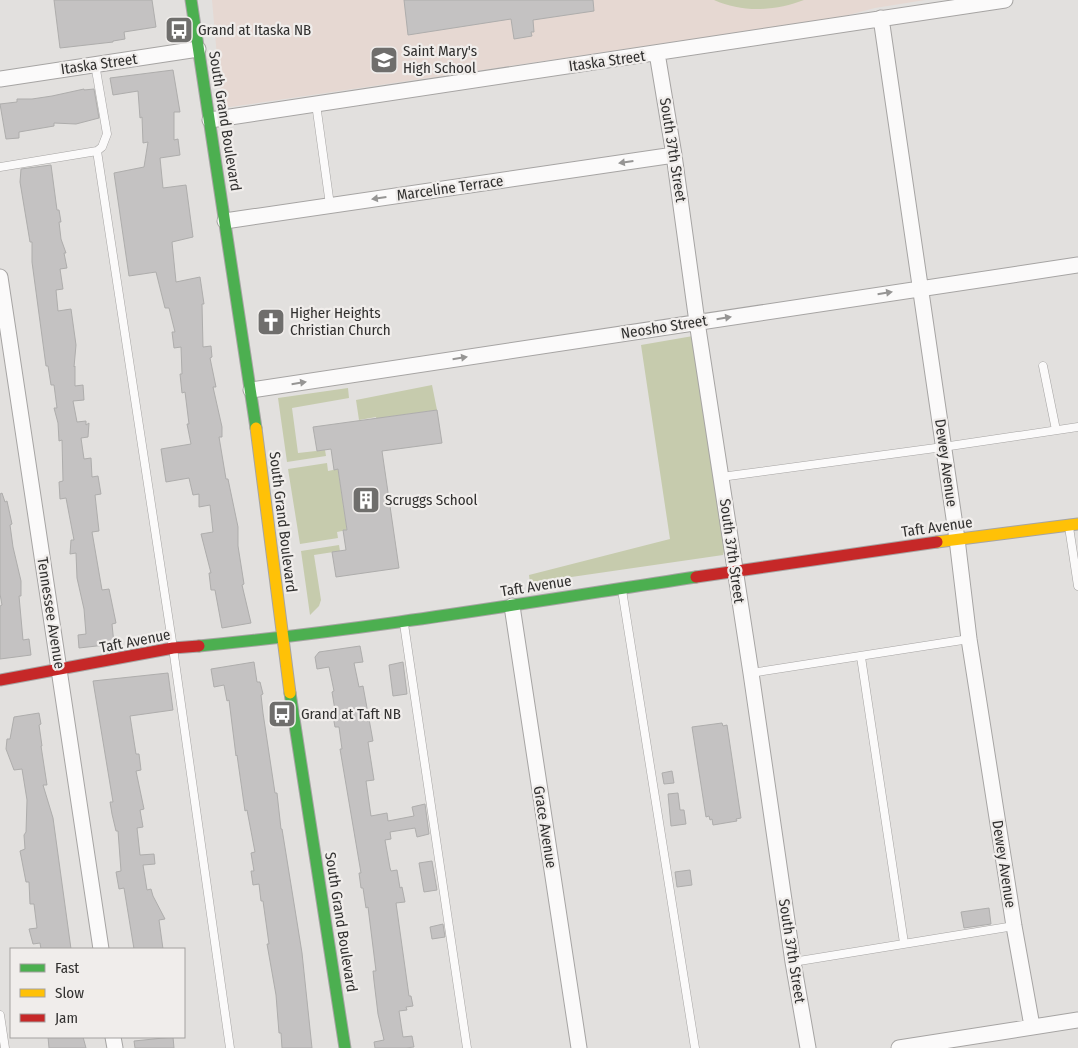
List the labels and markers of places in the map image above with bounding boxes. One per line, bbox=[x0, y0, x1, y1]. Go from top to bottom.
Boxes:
bus stop icon: Grand at Itaska NB bbox=[164, 15, 194, 45]
place label: Grand at Itaska NB bbox=[198, 21, 311, 39]
place label: Saint Mary's High School bbox=[403, 42, 477, 77]
school or university icon: Saint Mary's High School bbox=[369, 45, 399, 75]
place label: Higher Heights Christian Church bbox=[290, 304, 391, 339]
church icon: Higher Heights Christian Church bbox=[256, 307, 286, 337]
building icon: Scruggs School bbox=[351, 485, 381, 515]
place label: Scruggs School bbox=[385, 491, 477, 509]
bus stop icon: Grand at Taft NB bbox=[267, 699, 297, 729]
place label: Grand at Taft NB bbox=[301, 705, 401, 723]

